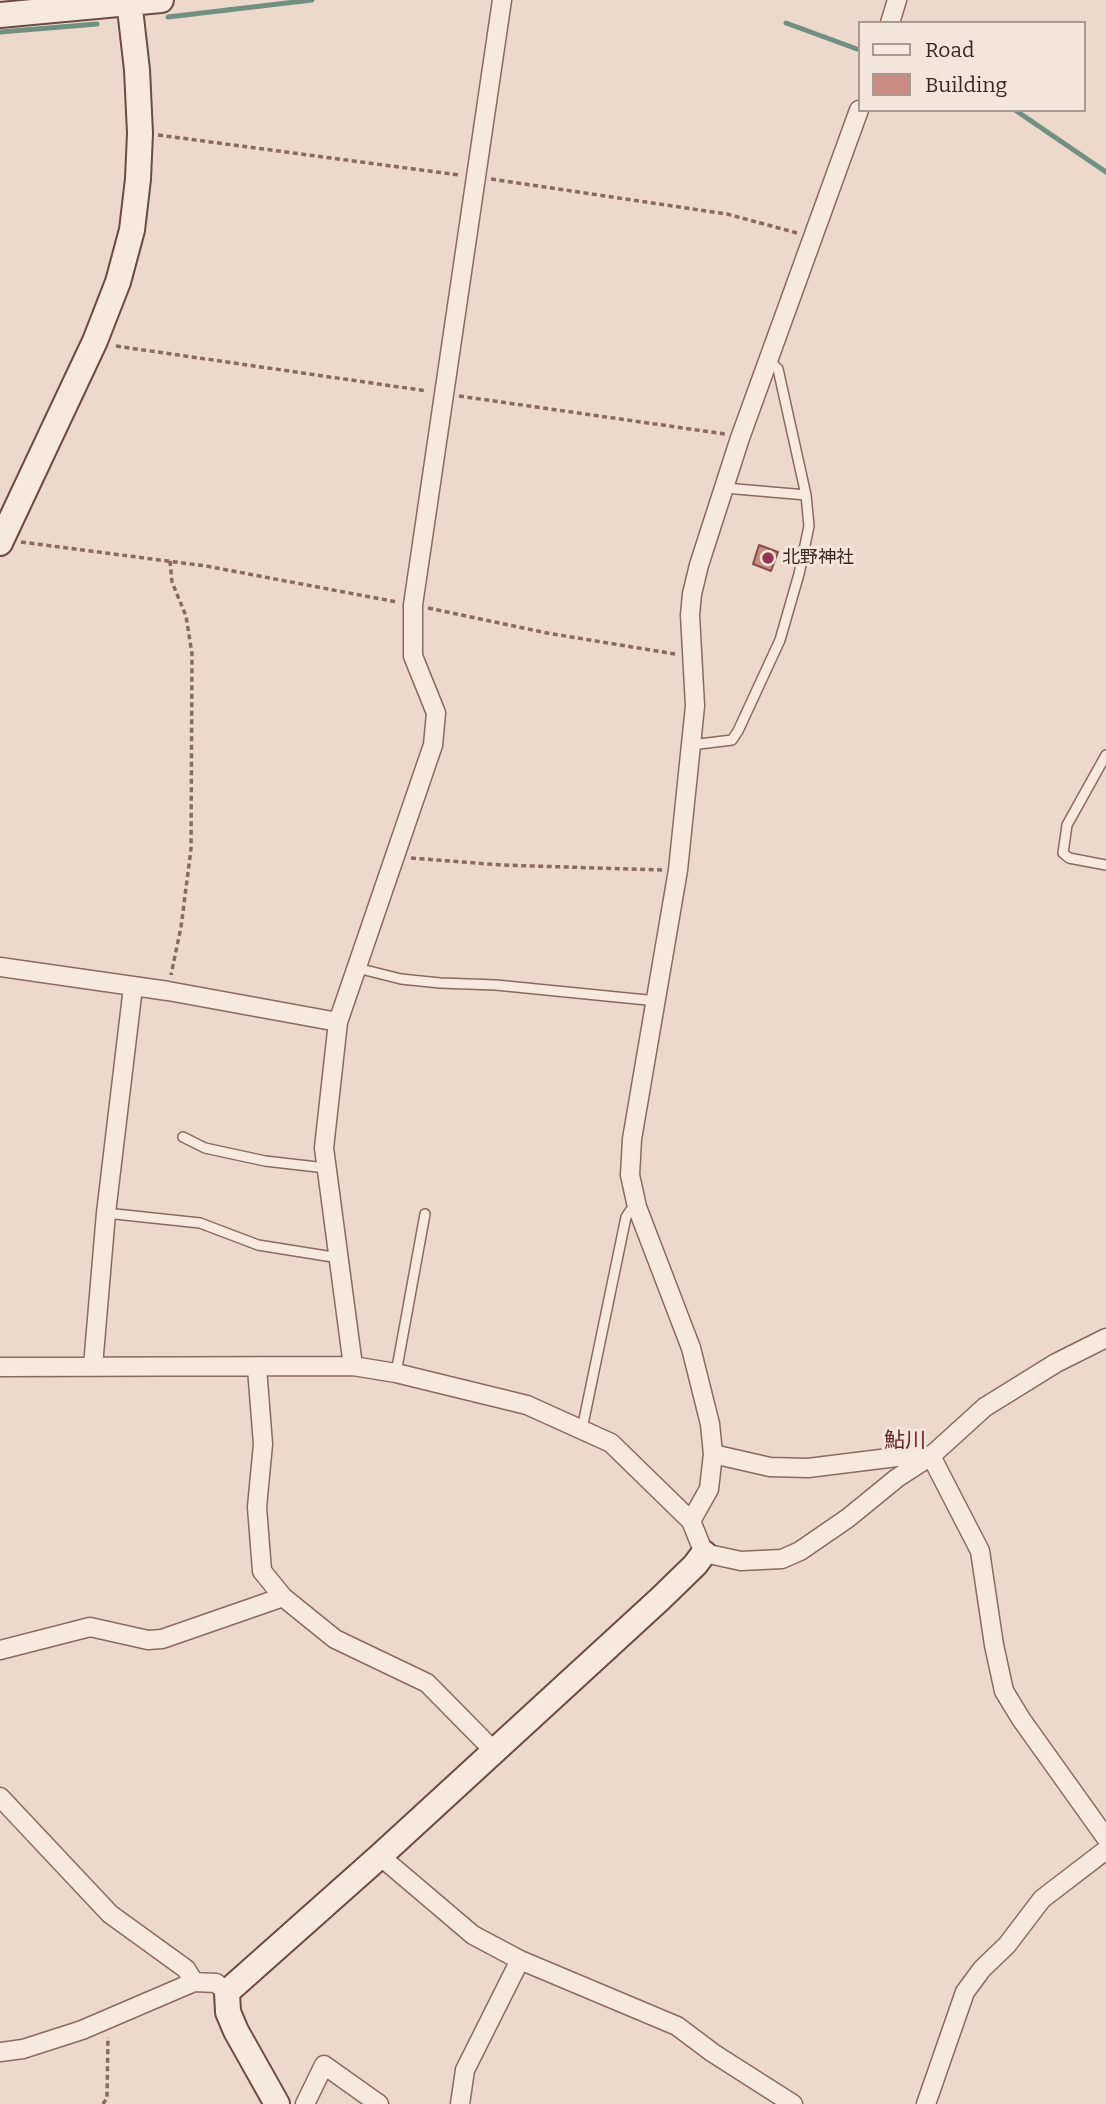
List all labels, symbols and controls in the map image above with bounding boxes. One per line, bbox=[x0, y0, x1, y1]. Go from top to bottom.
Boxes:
legend bbox=[858, 21, 1085, 112]
text: Road bbox=[925, 37, 974, 63]
text: Building bbox=[925, 72, 1007, 98]
place label: 北野神社 bbox=[782, 547, 854, 569]
marker: 北野神社 bbox=[760, 550, 776, 566]
district label: 鮎川 bbox=[884, 1428, 926, 1454]

